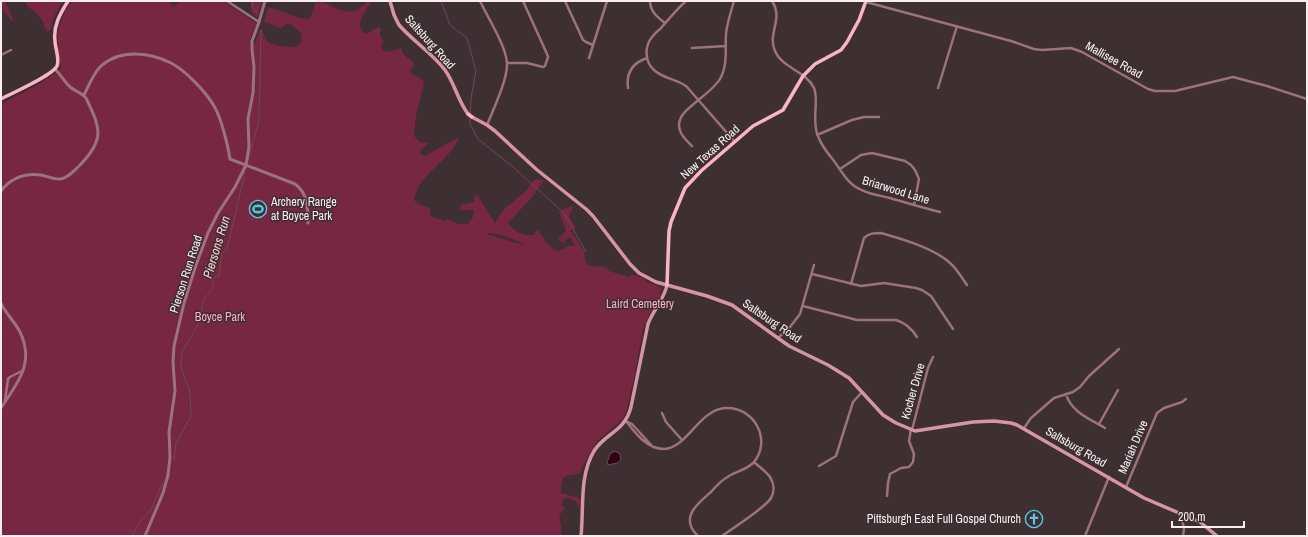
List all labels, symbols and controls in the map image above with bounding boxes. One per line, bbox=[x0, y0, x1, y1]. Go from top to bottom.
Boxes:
street label: Saltsburg Road bbox=[401, 11, 459, 73]
street label: Mallisee Road bbox=[1083, 38, 1145, 82]
street label: New Texas Road bbox=[677, 121, 743, 183]
street label: Briarwood Lane bbox=[860, 172, 932, 208]
place label: Archery Range at Boyce Park bbox=[270, 194, 337, 224]
sports icon: Archery Range at Boyce Park bbox=[248, 199, 268, 219]
water label: Piersons Run bbox=[199, 214, 234, 281]
street label: Pierson Run Road bbox=[166, 233, 206, 315]
street label: Saltsburg Road bbox=[739, 295, 805, 347]
park label: Laird Cemetery bbox=[606, 296, 674, 312]
park label: Boyce Park bbox=[195, 309, 245, 325]
street label: Kocher Drive bbox=[897, 361, 929, 421]
street label: Mariah Drive bbox=[1115, 418, 1151, 476]
street label: Saltsburg Road bbox=[1043, 423, 1109, 471]
scale bar bbox=[1172, 503, 1244, 529]
church icon: Pittsburgh East Full Gospel Church bbox=[1024, 509, 1044, 529]
text: 200 m bbox=[1178, 509, 1205, 525]
place label: Pittsburgh East Full Gospel Church bbox=[867, 511, 1021, 527]

